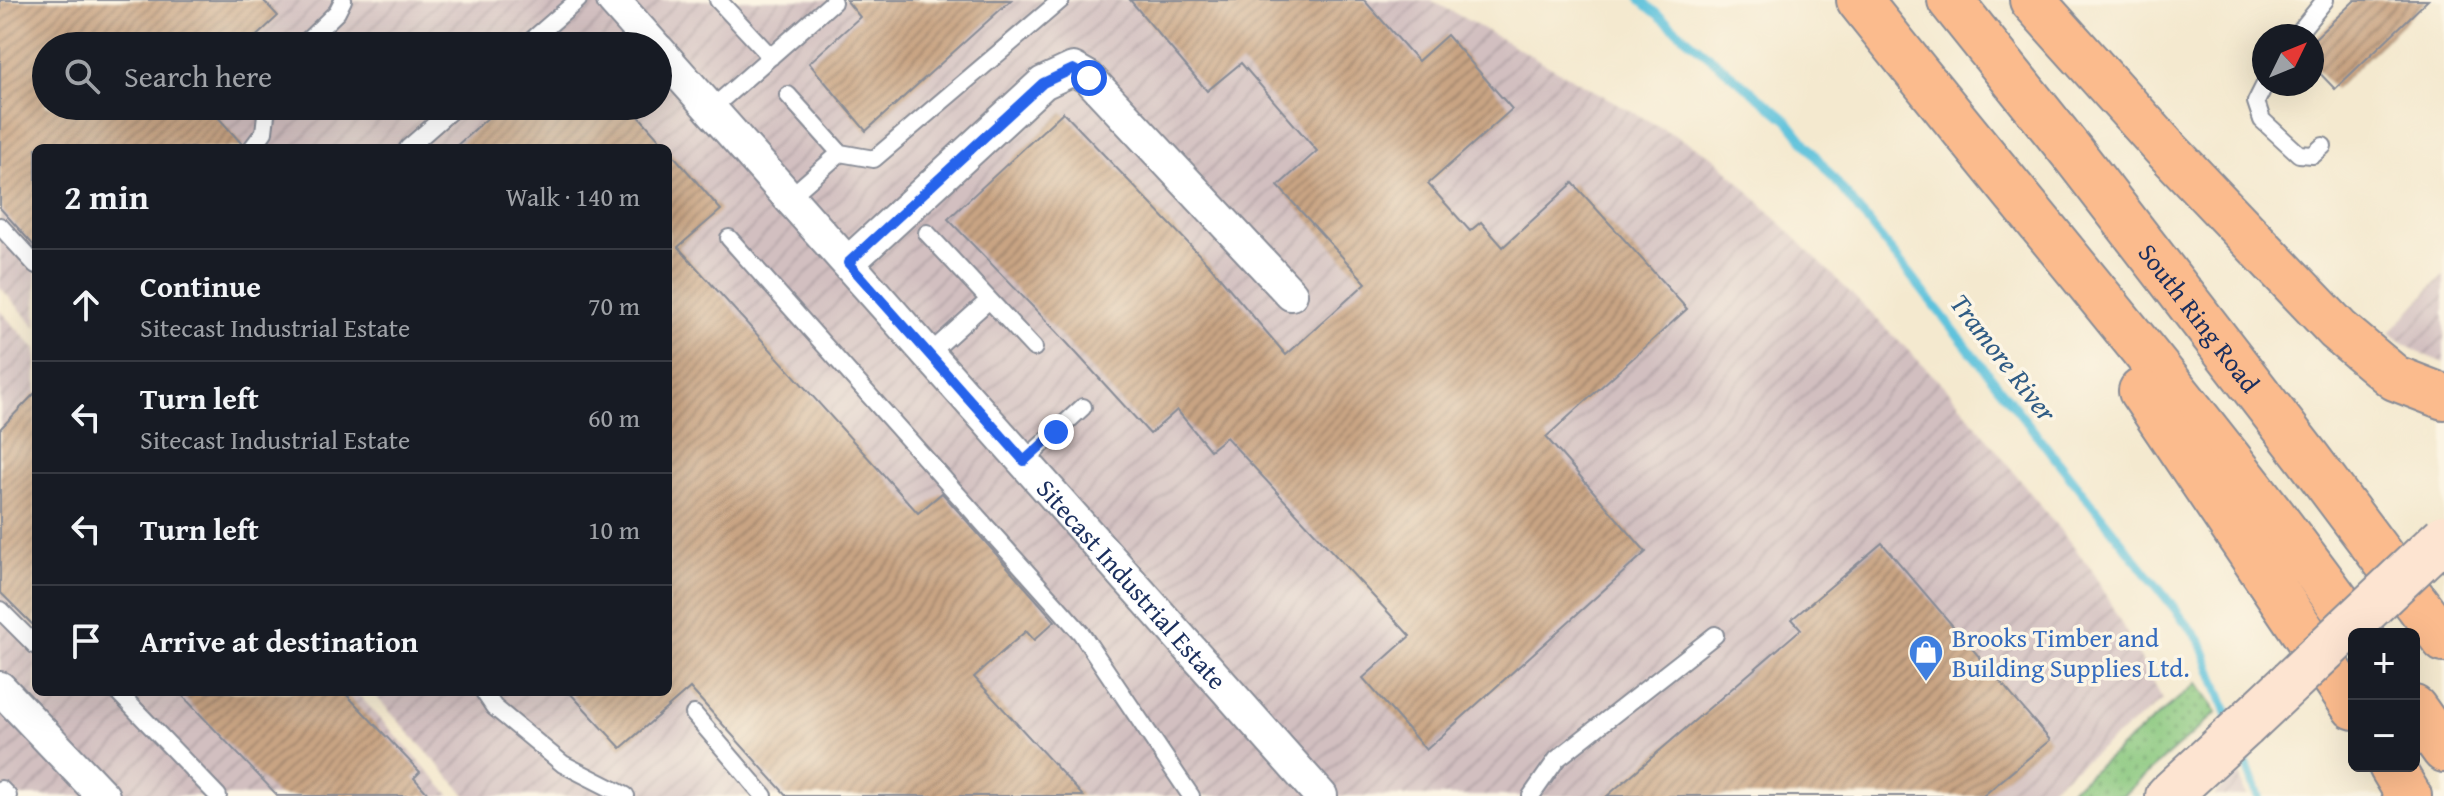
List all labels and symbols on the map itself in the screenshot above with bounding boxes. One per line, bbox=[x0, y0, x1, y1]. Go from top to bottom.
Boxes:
north arrow bbox=[2252, 24, 2324, 96]
route start bbox=[1071, 60, 1107, 96]
street label: South Ring Road bbox=[2129, 235, 2270, 401]
water label: Tramore River bbox=[1941, 284, 2068, 431]
route end bbox=[1038, 414, 1074, 450]
street label: Sitecast Industrial Estate bbox=[1028, 470, 1237, 698]
place label: Brooks Timber and Building Supplies Ltd. bbox=[1952, 618, 2190, 687]
shop icon: Brooks Timber and Building Supplies Ltd. bbox=[1907, 633, 1945, 683]

